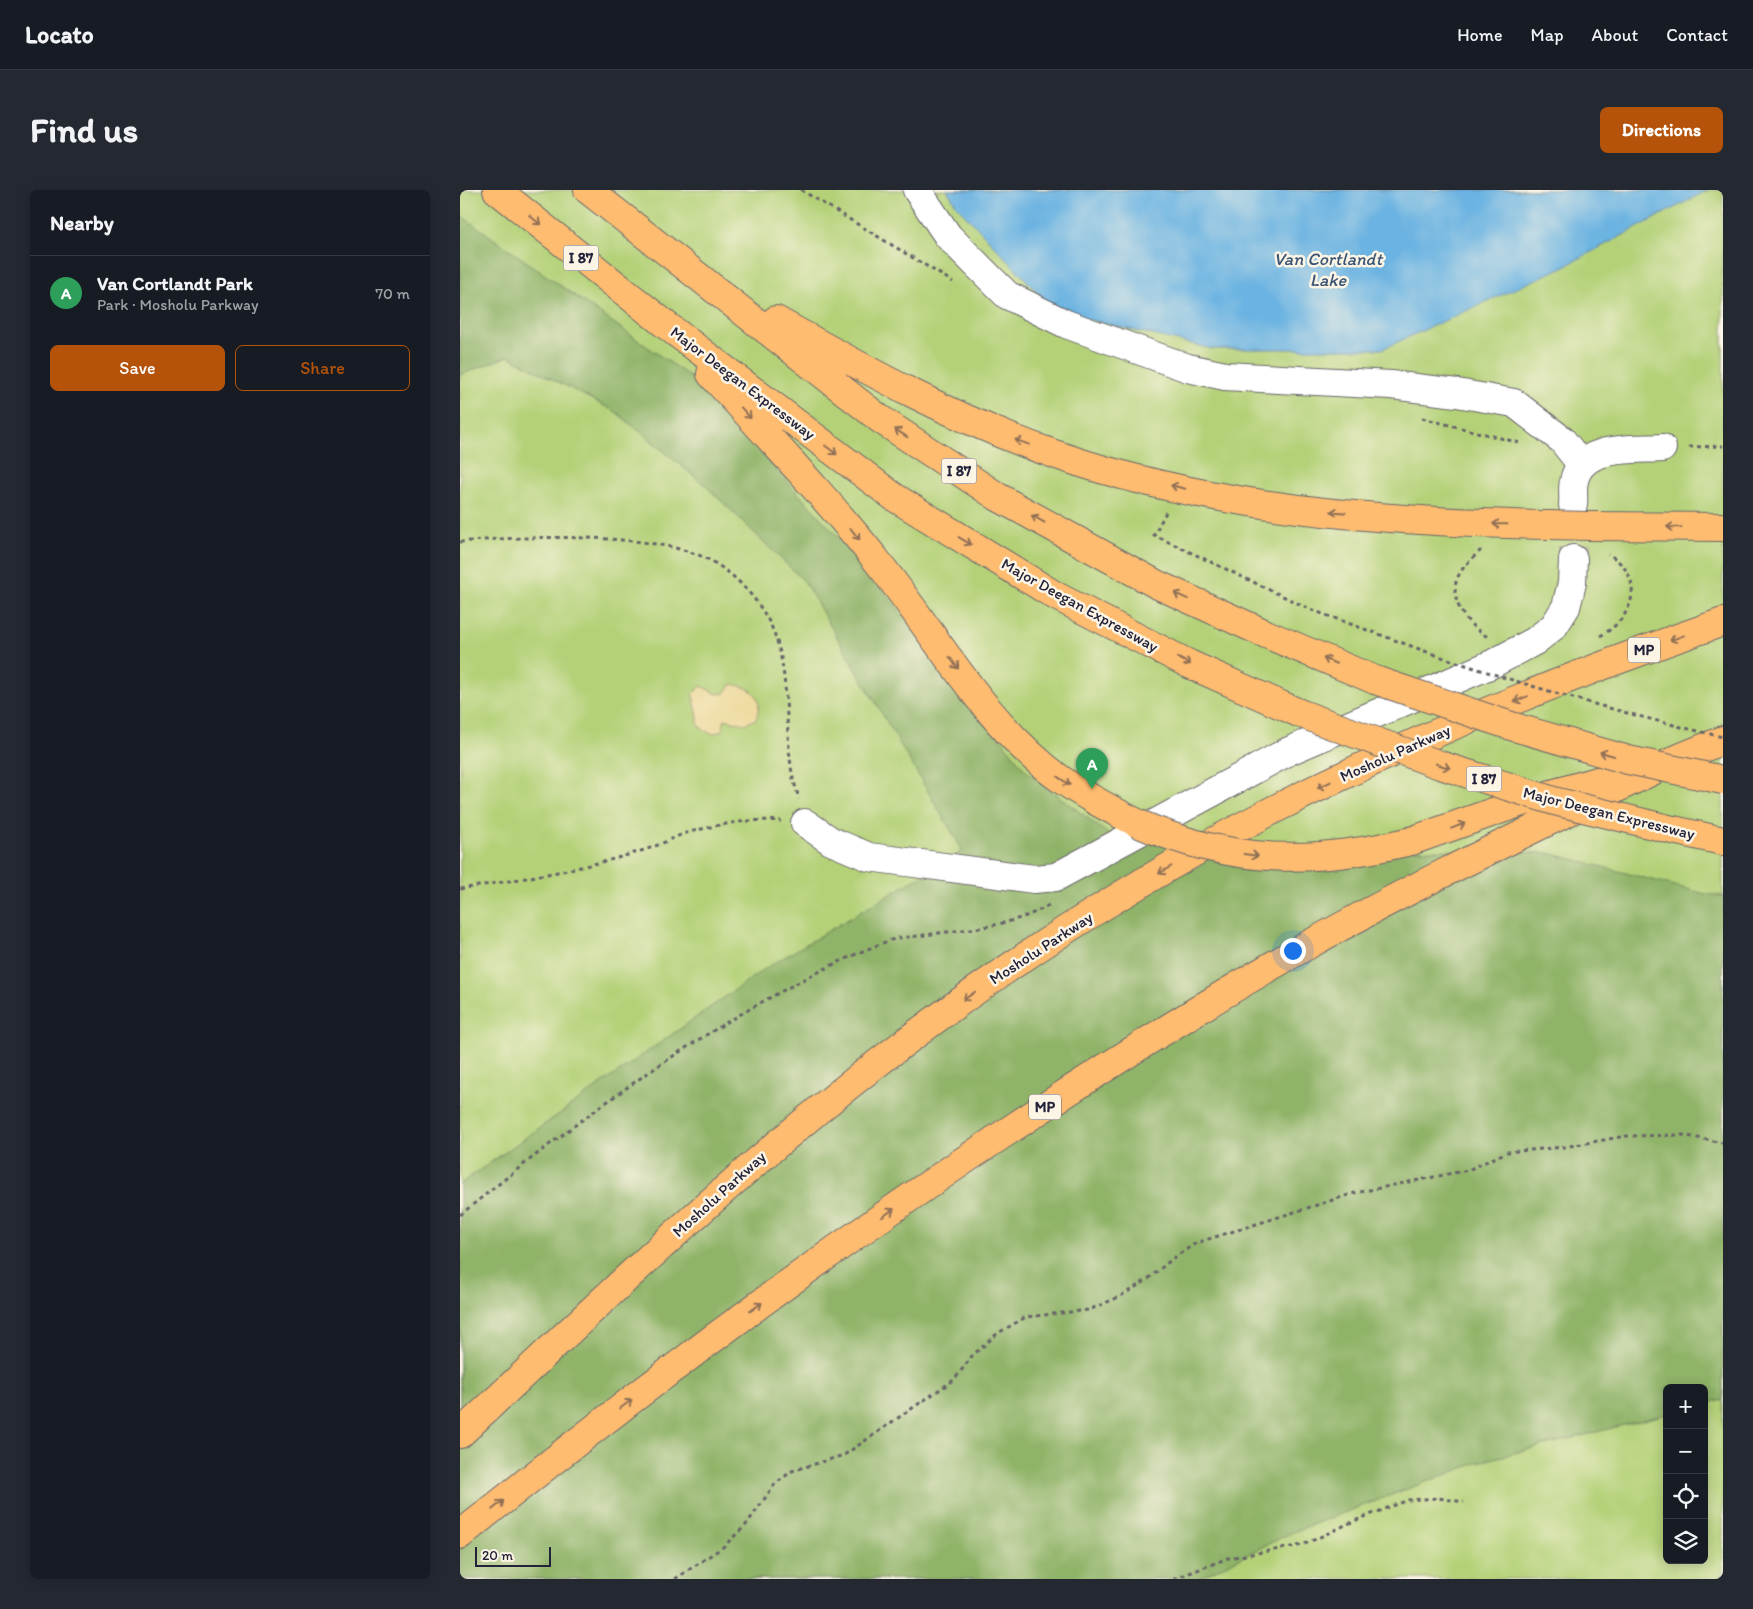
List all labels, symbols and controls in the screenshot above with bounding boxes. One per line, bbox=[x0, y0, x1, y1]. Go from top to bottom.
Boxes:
text: Locato bbox=[25, 20, 94, 49]
text: Home bbox=[1457, 24, 1503, 46]
text: Map bbox=[1531, 24, 1564, 46]
text: About bbox=[1592, 24, 1638, 46]
text: Contact bbox=[1666, 24, 1728, 46]
button: Directions bbox=[1600, 107, 1723, 153]
text: Find us bbox=[30, 109, 138, 151]
text: Nearby bbox=[50, 210, 114, 235]
one-way arrow bbox=[528, 215, 541, 226]
road number: I 87 bbox=[564, 246, 598, 270]
water label: Van Cortlandt Lake bbox=[1274, 248, 1384, 291]
text: Van Cortlandt Park bbox=[97, 272, 253, 295]
text: A bbox=[61, 284, 71, 303]
text: 70 m bbox=[375, 284, 410, 303]
text: Park · Mosholu Parkway bbox=[97, 295, 258, 314]
street label: Major Deegan Expressway bbox=[667, 322, 819, 444]
button: Save bbox=[50, 345, 225, 391]
button: Share bbox=[235, 345, 410, 391]
one-way arrow bbox=[740, 407, 752, 420]
one-way arrow bbox=[894, 428, 908, 438]
one-way arrow bbox=[1014, 437, 1030, 446]
one-way arrow bbox=[824, 444, 837, 455]
road number: I 87 bbox=[942, 458, 976, 484]
one-way arrow bbox=[1170, 482, 1186, 491]
one-way arrow bbox=[1330, 507, 1346, 517]
one-way arrow bbox=[1031, 514, 1046, 524]
one-way arrow bbox=[1492, 519, 1508, 529]
one-way arrow bbox=[1667, 522, 1683, 532]
one-way arrow bbox=[849, 527, 860, 540]
one-way arrow bbox=[958, 536, 972, 546]
street label: Major Deegan Expressway bbox=[998, 554, 1162, 656]
one-way arrow bbox=[1174, 590, 1189, 600]
one-way arrow bbox=[1670, 634, 1685, 643]
road number: MP bbox=[1628, 638, 1660, 662]
one-way arrow bbox=[949, 656, 959, 670]
one-way arrow bbox=[1323, 656, 1338, 665]
one-way arrow bbox=[1176, 657, 1191, 666]
one-way arrow bbox=[1514, 695, 1529, 704]
street label: Mosholu Parkway bbox=[1337, 720, 1454, 786]
pin: A bbox=[1076, 748, 1108, 789]
one-way arrow bbox=[1600, 748, 1616, 758]
one-way arrow bbox=[1435, 762, 1451, 771]
road number: I 87 bbox=[1466, 766, 1502, 792]
one-way arrow bbox=[1057, 776, 1071, 786]
one-way arrow bbox=[1317, 781, 1332, 791]
street label: Major Deegan Expressway bbox=[1521, 782, 1697, 844]
one-way arrow bbox=[1449, 821, 1465, 830]
one-way arrow bbox=[1242, 850, 1258, 860]
one-way arrow bbox=[1159, 866, 1173, 876]
street label: Mosholu Parkway bbox=[986, 907, 1096, 988]
your location bbox=[1280, 938, 1306, 964]
one-way arrow bbox=[963, 991, 977, 1001]
road number: MP bbox=[1029, 1094, 1061, 1120]
street label: Mosholu Parkway bbox=[668, 1147, 770, 1241]
one-way arrow bbox=[881, 1208, 895, 1218]
one-way arrow bbox=[749, 1302, 763, 1312]
map controls bbox=[1663, 1384, 1708, 1564]
button: + bbox=[1663, 1384, 1708, 1429]
one-way arrow bbox=[619, 1399, 632, 1410]
button: − bbox=[1663, 1429, 1708, 1474]
button: locate bbox=[1663, 1474, 1708, 1519]
one-way arrow bbox=[491, 1499, 504, 1510]
button: layers bbox=[1663, 1519, 1708, 1564]
scale bar bbox=[475, 1544, 551, 1567]
text: 20 m bbox=[482, 1547, 513, 1564]

